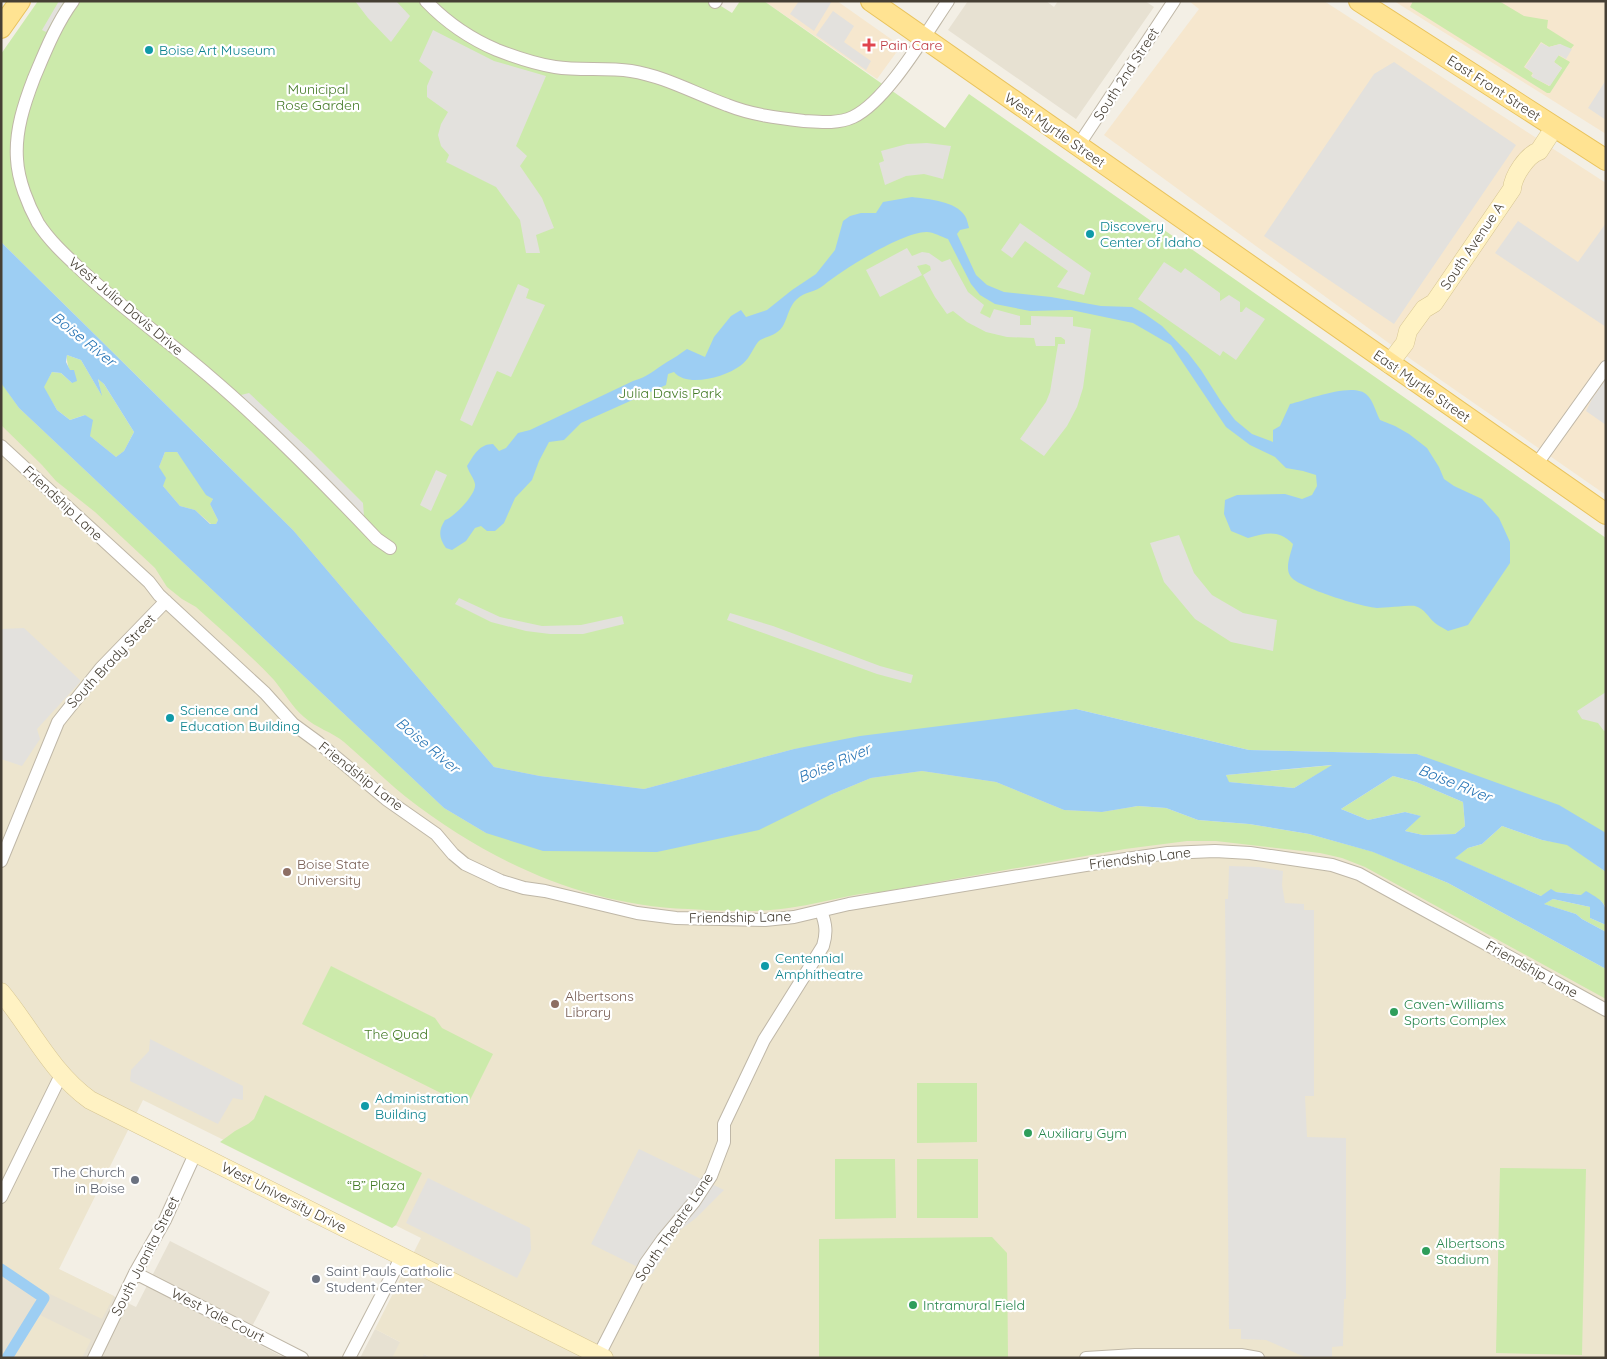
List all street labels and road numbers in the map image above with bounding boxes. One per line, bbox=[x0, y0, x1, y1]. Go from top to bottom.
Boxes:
street label: South 2nd Street bbox=[1089, 24, 1163, 124]
street label: East Front Street bbox=[1444, 51, 1544, 125]
street label: West Myrtle Street bbox=[1001, 88, 1109, 172]
street label: South Avenue A bbox=[1436, 199, 1508, 293]
street label: West Julia Davis Drive bbox=[65, 253, 187, 359]
street label: East Myrtle Street bbox=[1370, 346, 1474, 426]
street label: Friendship Lane bbox=[19, 461, 107, 545]
street label: South Brady Street bbox=[63, 610, 159, 712]
street label: Friendship Lane bbox=[315, 737, 407, 815]
street label: Friendship Lane bbox=[1088, 843, 1192, 873]
street label: Friendship Lane bbox=[689, 907, 791, 927]
street label: Friendship Lane bbox=[1483, 936, 1581, 1002]
street label: West University Drive bbox=[219, 1158, 350, 1236]
street label: South Theatre Lane bbox=[631, 1169, 717, 1285]
street label: South Juanita Street bbox=[107, 1193, 183, 1319]
street label: West Yale Court bbox=[168, 1284, 268, 1346]

